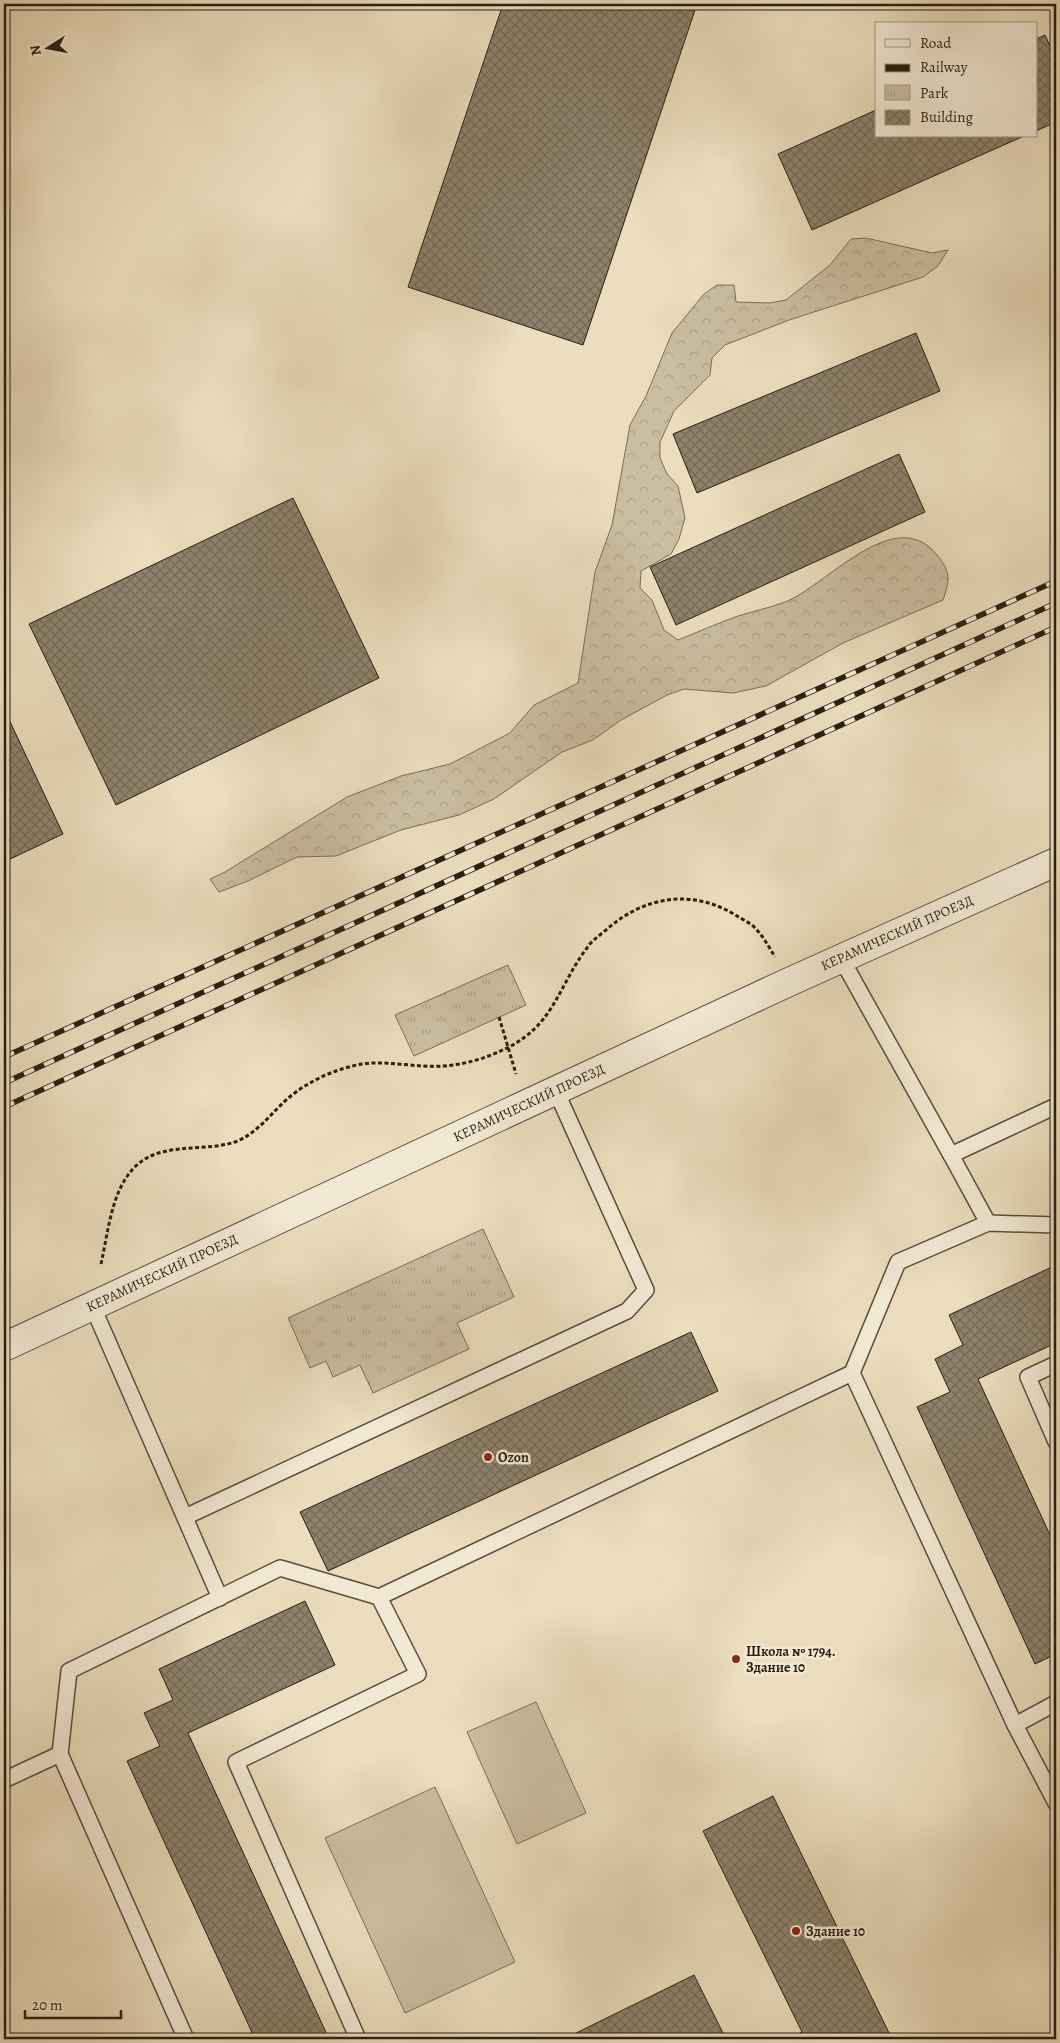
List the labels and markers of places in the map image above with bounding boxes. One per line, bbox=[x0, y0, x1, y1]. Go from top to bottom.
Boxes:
place label: Ozon bbox=[498, 1448, 529, 1467]
marker: Ozon bbox=[482, 1451, 494, 1463]
place label: Школа № 1794. Здание 10 bbox=[746, 1642, 836, 1677]
marker: Школа № 1794. Здание 10 bbox=[730, 1653, 742, 1665]
place label: Здание 10 bbox=[806, 1922, 865, 1941]
marker: Здание 10 bbox=[790, 1925, 802, 1937]

